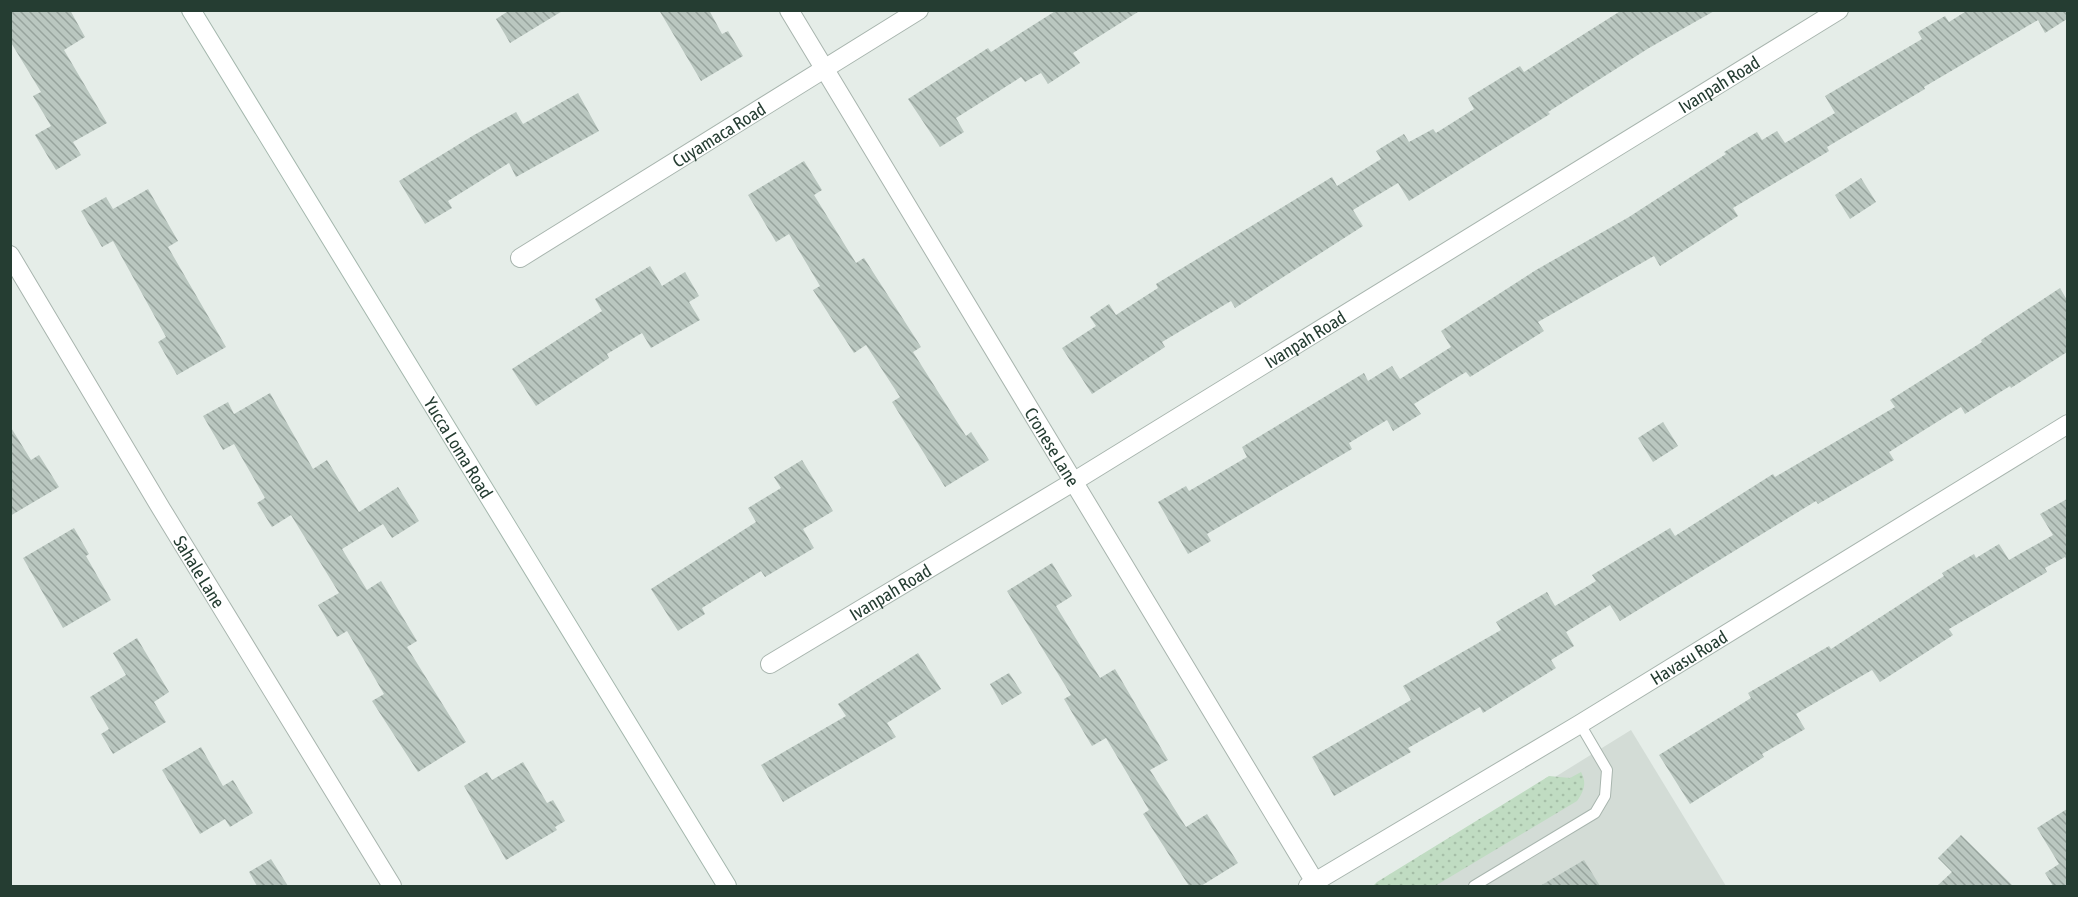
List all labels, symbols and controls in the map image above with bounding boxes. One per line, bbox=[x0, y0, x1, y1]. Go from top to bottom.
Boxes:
street label: Ivanpah Road bbox=[1674, 51, 1763, 117]
street label: Cuyamaca Road bbox=[668, 98, 769, 171]
street label: Ivanpah Road bbox=[1261, 306, 1349, 372]
street label: Yucca Loma Road bbox=[420, 393, 498, 502]
street label: Cronese Lane bbox=[1021, 404, 1084, 490]
street label: Sahale Lane bbox=[170, 532, 230, 611]
street label: Ivanpah Road bbox=[845, 559, 935, 624]
street label: Havasu Road bbox=[1646, 626, 1731, 689]

